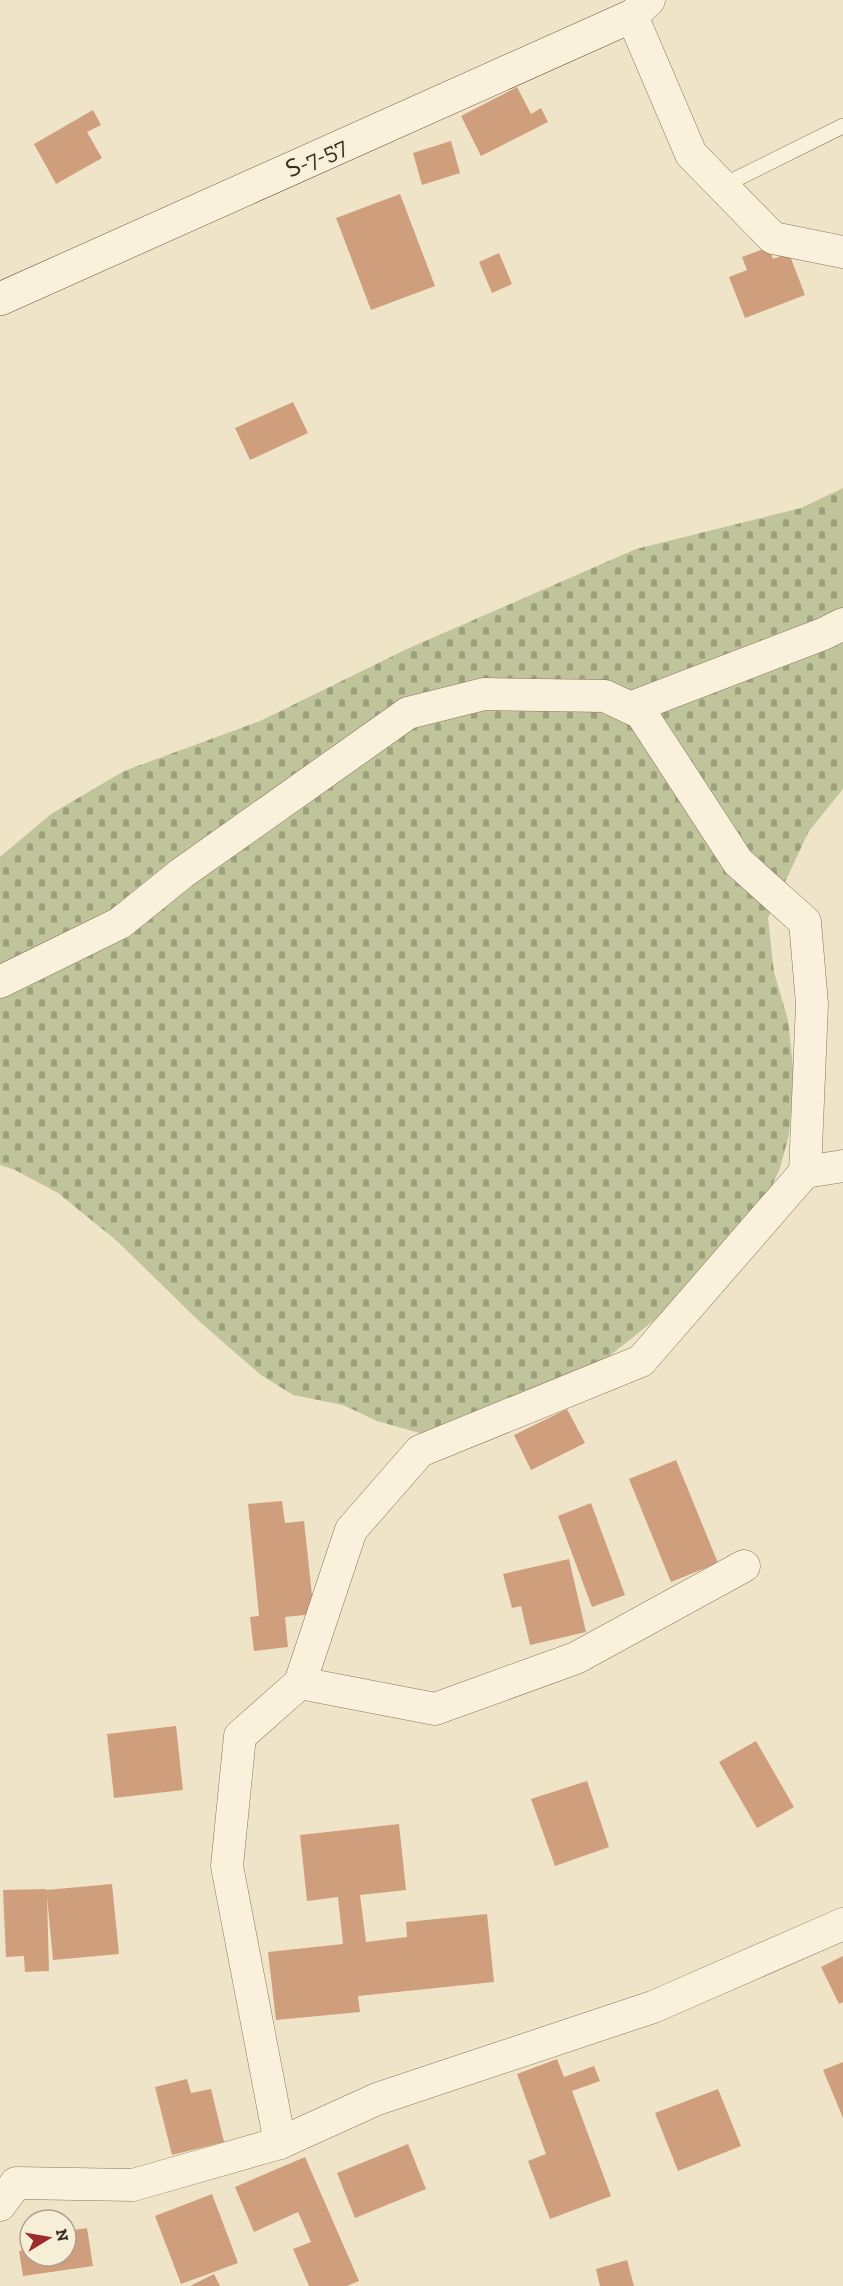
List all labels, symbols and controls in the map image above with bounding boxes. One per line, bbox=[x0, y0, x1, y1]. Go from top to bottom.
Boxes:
street label: Տ-7-57 bbox=[281, 131, 351, 183]
north arrow bbox=[18, 2208, 78, 2268]
text: N bbox=[52, 2227, 73, 2243]

